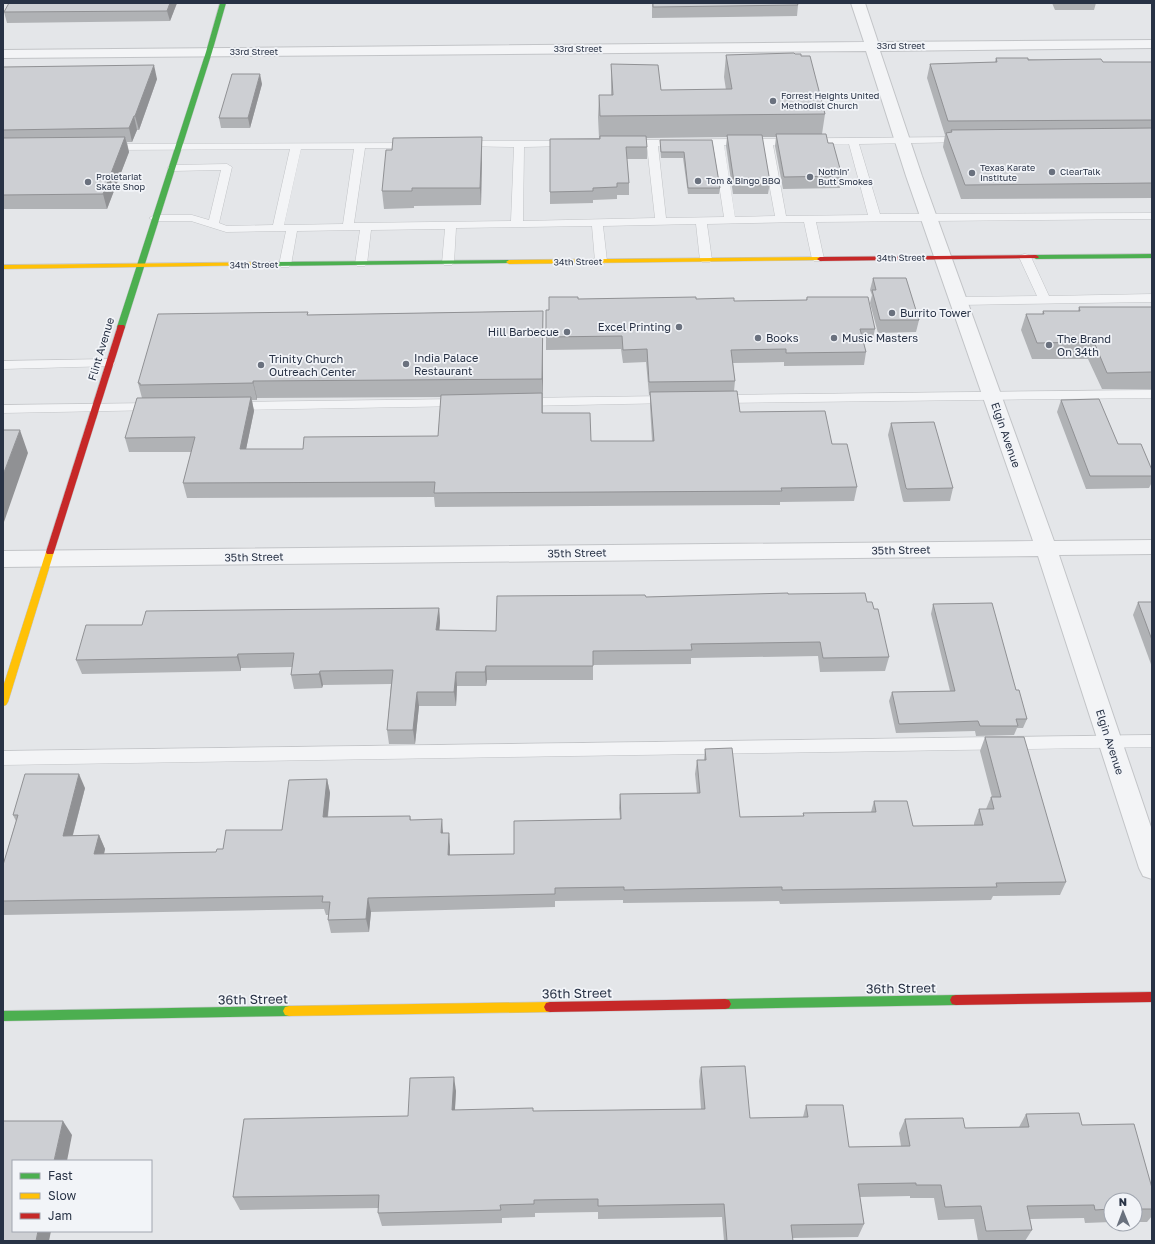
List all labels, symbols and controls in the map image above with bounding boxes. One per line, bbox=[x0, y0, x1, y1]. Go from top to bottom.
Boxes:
street label: 33rd Street bbox=[877, 40, 926, 51]
street label: 33rd Street bbox=[554, 43, 603, 54]
street label: 33rd Street bbox=[230, 46, 279, 57]
place label: Forrest Heights United Methodist Church bbox=[781, 90, 879, 111]
marker: Forrest Heights United Methodist Church bbox=[768, 96, 778, 106]
place label: Texas Karate Institute bbox=[980, 162, 1035, 183]
place label: Nothin' Butt Smokes bbox=[818, 166, 873, 187]
place label: ClearTalk bbox=[1060, 166, 1101, 177]
marker: ClearTalk bbox=[1047, 167, 1057, 177]
marker: Texas Karate Institute bbox=[967, 168, 977, 178]
place label: Proletariat Skate Shop bbox=[96, 171, 146, 192]
marker: Nothin' Butt Smokes bbox=[805, 172, 815, 182]
place label: Tom & Bingo BBQ bbox=[706, 175, 781, 186]
marker: Tom & Bingo BBQ bbox=[693, 176, 703, 186]
marker: Proletariat Skate Shop bbox=[83, 177, 93, 187]
street label: 34th Street bbox=[877, 252, 926, 263]
street label: 34th Street bbox=[554, 256, 603, 267]
street label: 34th Street bbox=[230, 259, 279, 270]
place label: Burrito Tower bbox=[900, 306, 972, 319]
marker: Burrito Tower bbox=[887, 308, 897, 318]
street label: Flint Avenue bbox=[85, 316, 116, 382]
place label: Excel Printing bbox=[598, 320, 671, 333]
marker: Excel Printing bbox=[674, 322, 684, 332]
place label: Hill Barbecue bbox=[488, 325, 559, 338]
marker: Hill Barbecue bbox=[562, 327, 572, 337]
place label: Books bbox=[766, 331, 799, 344]
place label: Music Masters bbox=[842, 331, 918, 344]
place label: The Brand On 34th bbox=[1057, 332, 1111, 358]
marker: Books bbox=[753, 333, 763, 343]
marker: Music Masters bbox=[829, 333, 839, 343]
marker: The Brand On 34th bbox=[1044, 340, 1054, 350]
place label: India Palace Restaurant bbox=[414, 351, 478, 377]
place label: Trinity Church Outreach Center bbox=[269, 352, 357, 378]
marker: India Palace Restaurant bbox=[401, 359, 411, 369]
marker: Trinity Church Outreach Center bbox=[256, 360, 266, 370]
street label: Elgin Avenue bbox=[989, 400, 1024, 469]
street label: 35th Street bbox=[871, 542, 931, 557]
street label: 35th Street bbox=[547, 545, 607, 560]
street label: 35th Street bbox=[224, 549, 284, 564]
street label: Elgin Avenue bbox=[1094, 707, 1127, 776]
street label: 36th Street bbox=[866, 979, 936, 997]
street label: 36th Street bbox=[542, 984, 612, 1002]
street label: 36th Street bbox=[218, 990, 288, 1008]
legend bbox=[12, 1160, 152, 1232]
text: Fast bbox=[48, 1168, 73, 1183]
text: Slow bbox=[48, 1188, 76, 1203]
north arrow bbox=[1103, 1192, 1143, 1232]
text: N bbox=[1119, 1195, 1127, 1208]
text: Jam bbox=[48, 1208, 72, 1223]

